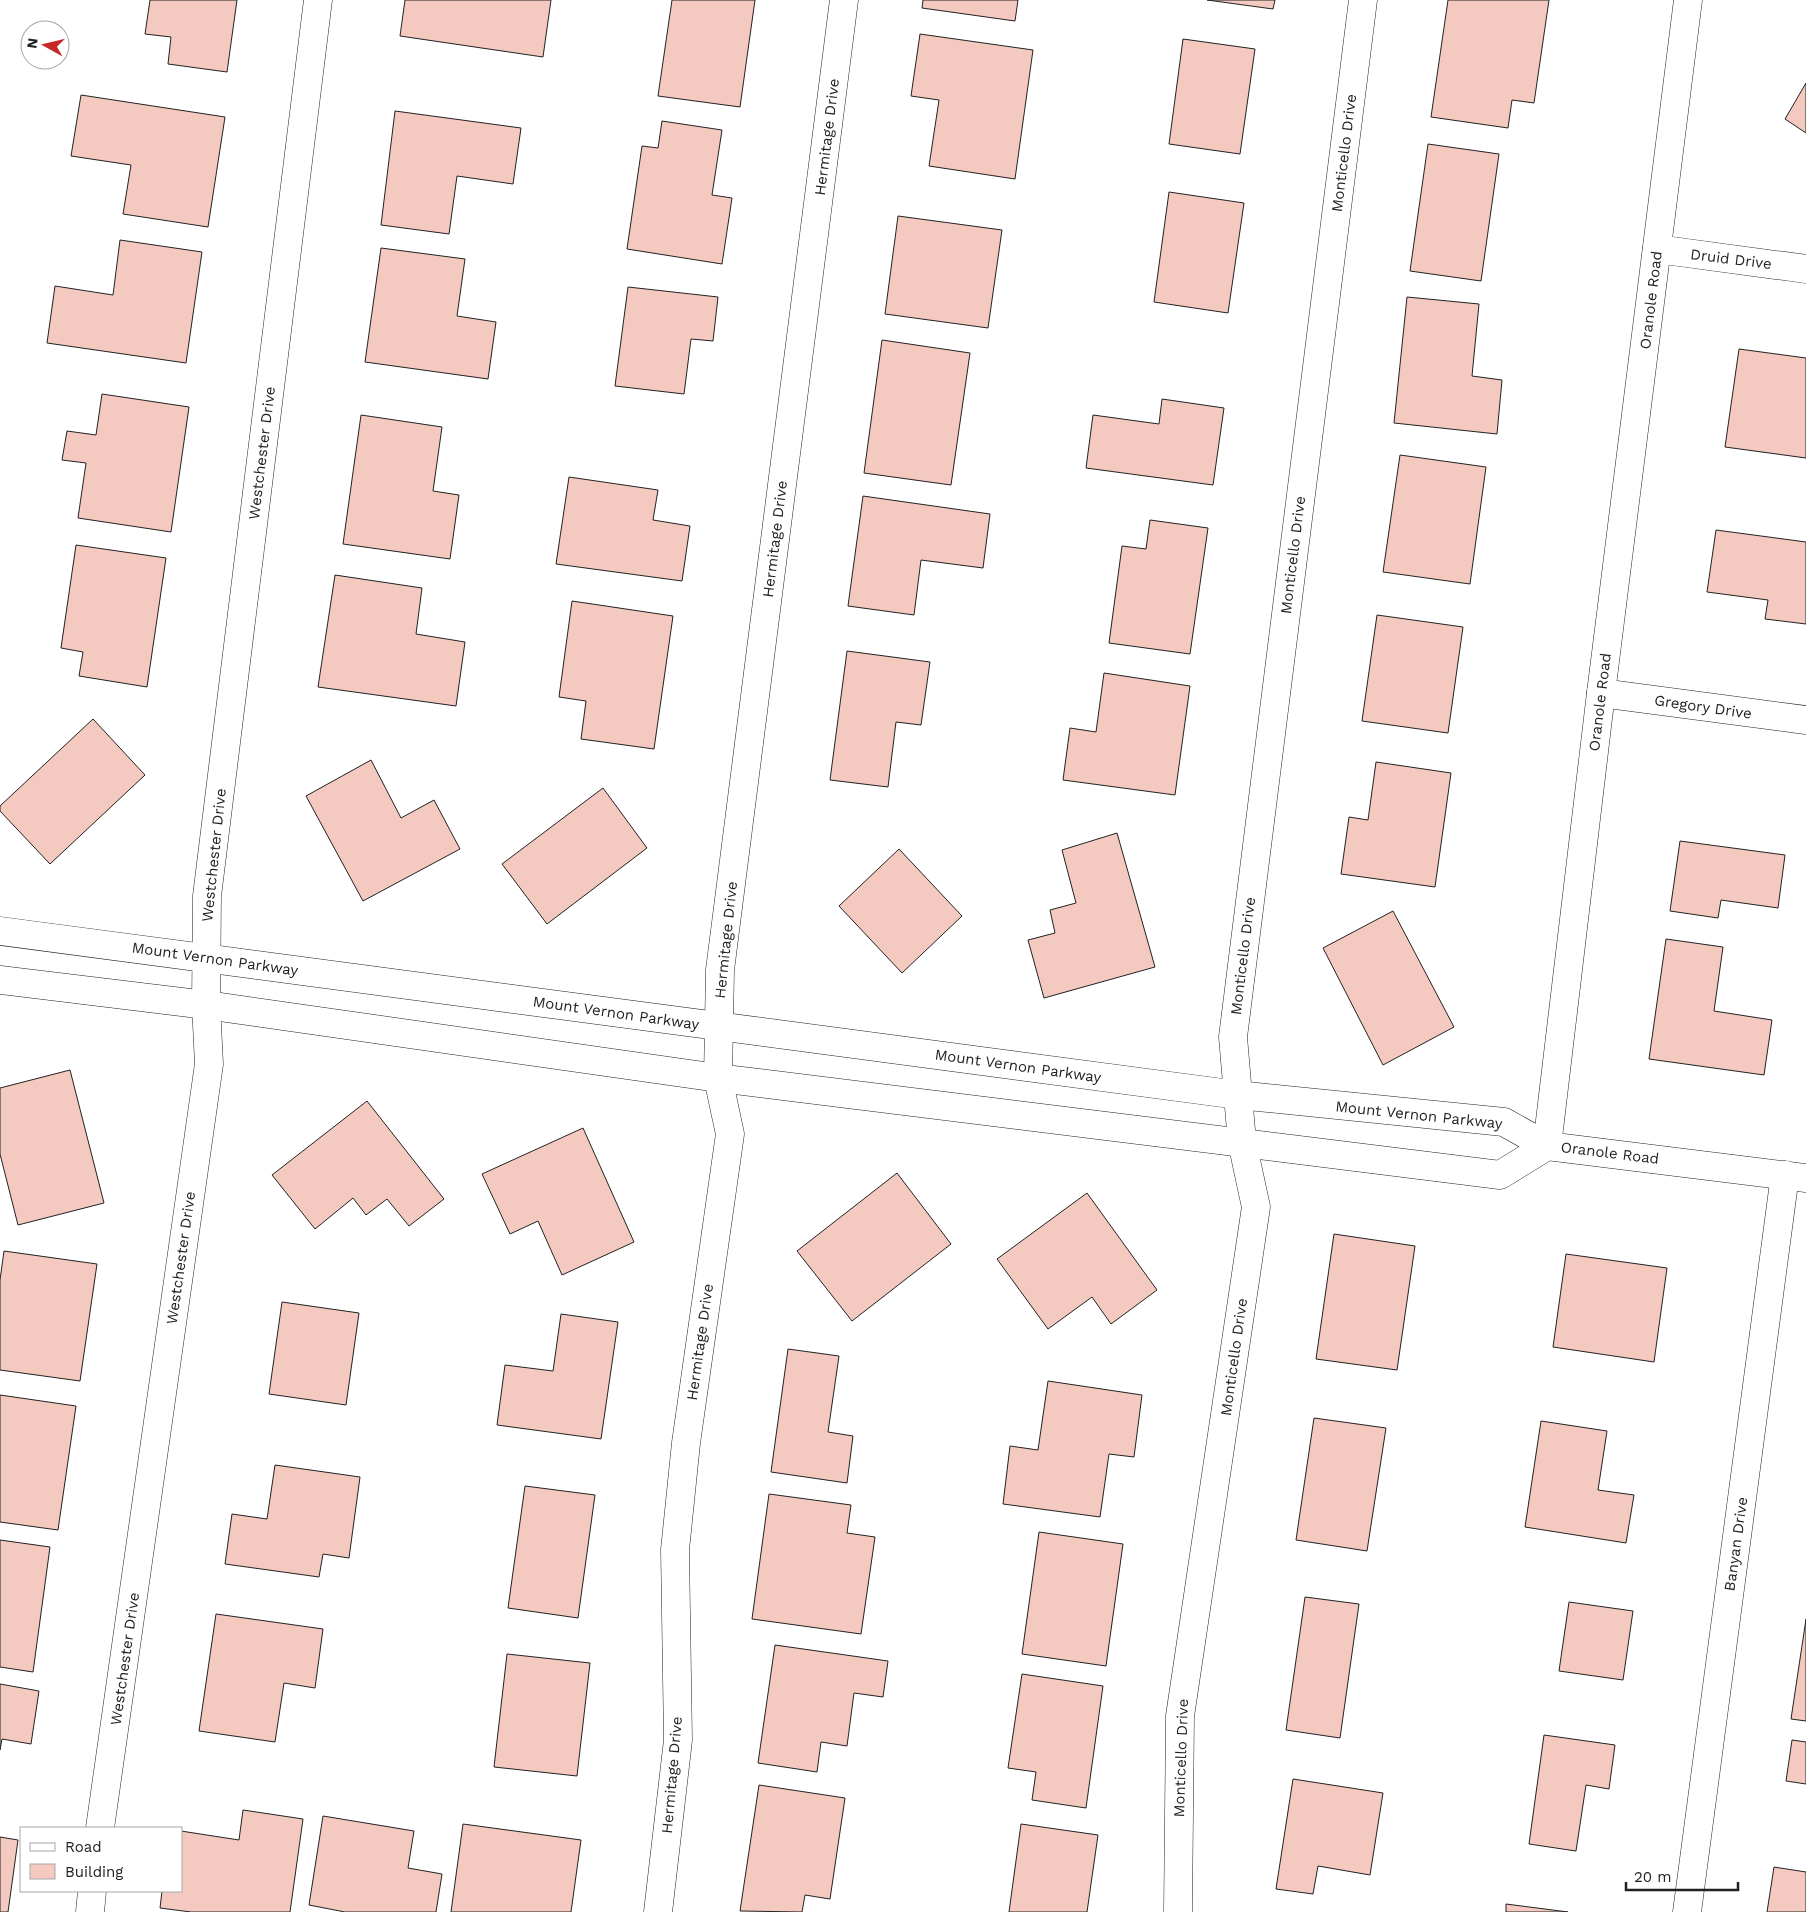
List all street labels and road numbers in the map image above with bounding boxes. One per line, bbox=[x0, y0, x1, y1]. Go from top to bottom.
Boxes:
street label: Hermitage Drive bbox=[811, 77, 843, 197]
street label: Monticello Drive bbox=[1328, 93, 1360, 213]
street label: Druid Drive bbox=[1689, 245, 1773, 273]
street label: Oranole Road bbox=[1636, 250, 1666, 350]
street label: Westchester Drive bbox=[245, 385, 279, 521]
street label: Hermitage Drive bbox=[759, 479, 791, 599]
street label: Monticello Drive bbox=[1277, 495, 1309, 615]
street label: Oranole Road bbox=[1585, 652, 1615, 752]
street label: Gregory Drive bbox=[1653, 691, 1753, 723]
street label: Westchester Drive bbox=[198, 787, 230, 923]
street label: Hermitage Drive bbox=[711, 880, 741, 1000]
street label: Monticello Drive bbox=[1227, 896, 1259, 1016]
street label: Mount Vernon Parkway bbox=[131, 938, 300, 980]
street label: Mount Vernon Parkway bbox=[532, 992, 701, 1034]
street label: Mount Vernon Parkway bbox=[934, 1045, 1103, 1087]
street label: Mount Vernon Parkway bbox=[1335, 1097, 1504, 1133]
street label: Oranole Road bbox=[1560, 1138, 1660, 1168]
street label: Westchester Drive bbox=[163, 1190, 199, 1326]
street label: Hermitage Drive bbox=[683, 1282, 717, 1402]
street label: Monticello Drive bbox=[1217, 1297, 1251, 1417]
street label: Banyan Drive bbox=[1720, 1496, 1752, 1592]
street label: Westchester Drive bbox=[107, 1591, 143, 1727]
street label: Monticello Drive bbox=[1170, 1698, 1192, 1818]
street label: Hermitage Drive bbox=[658, 1716, 686, 1834]

